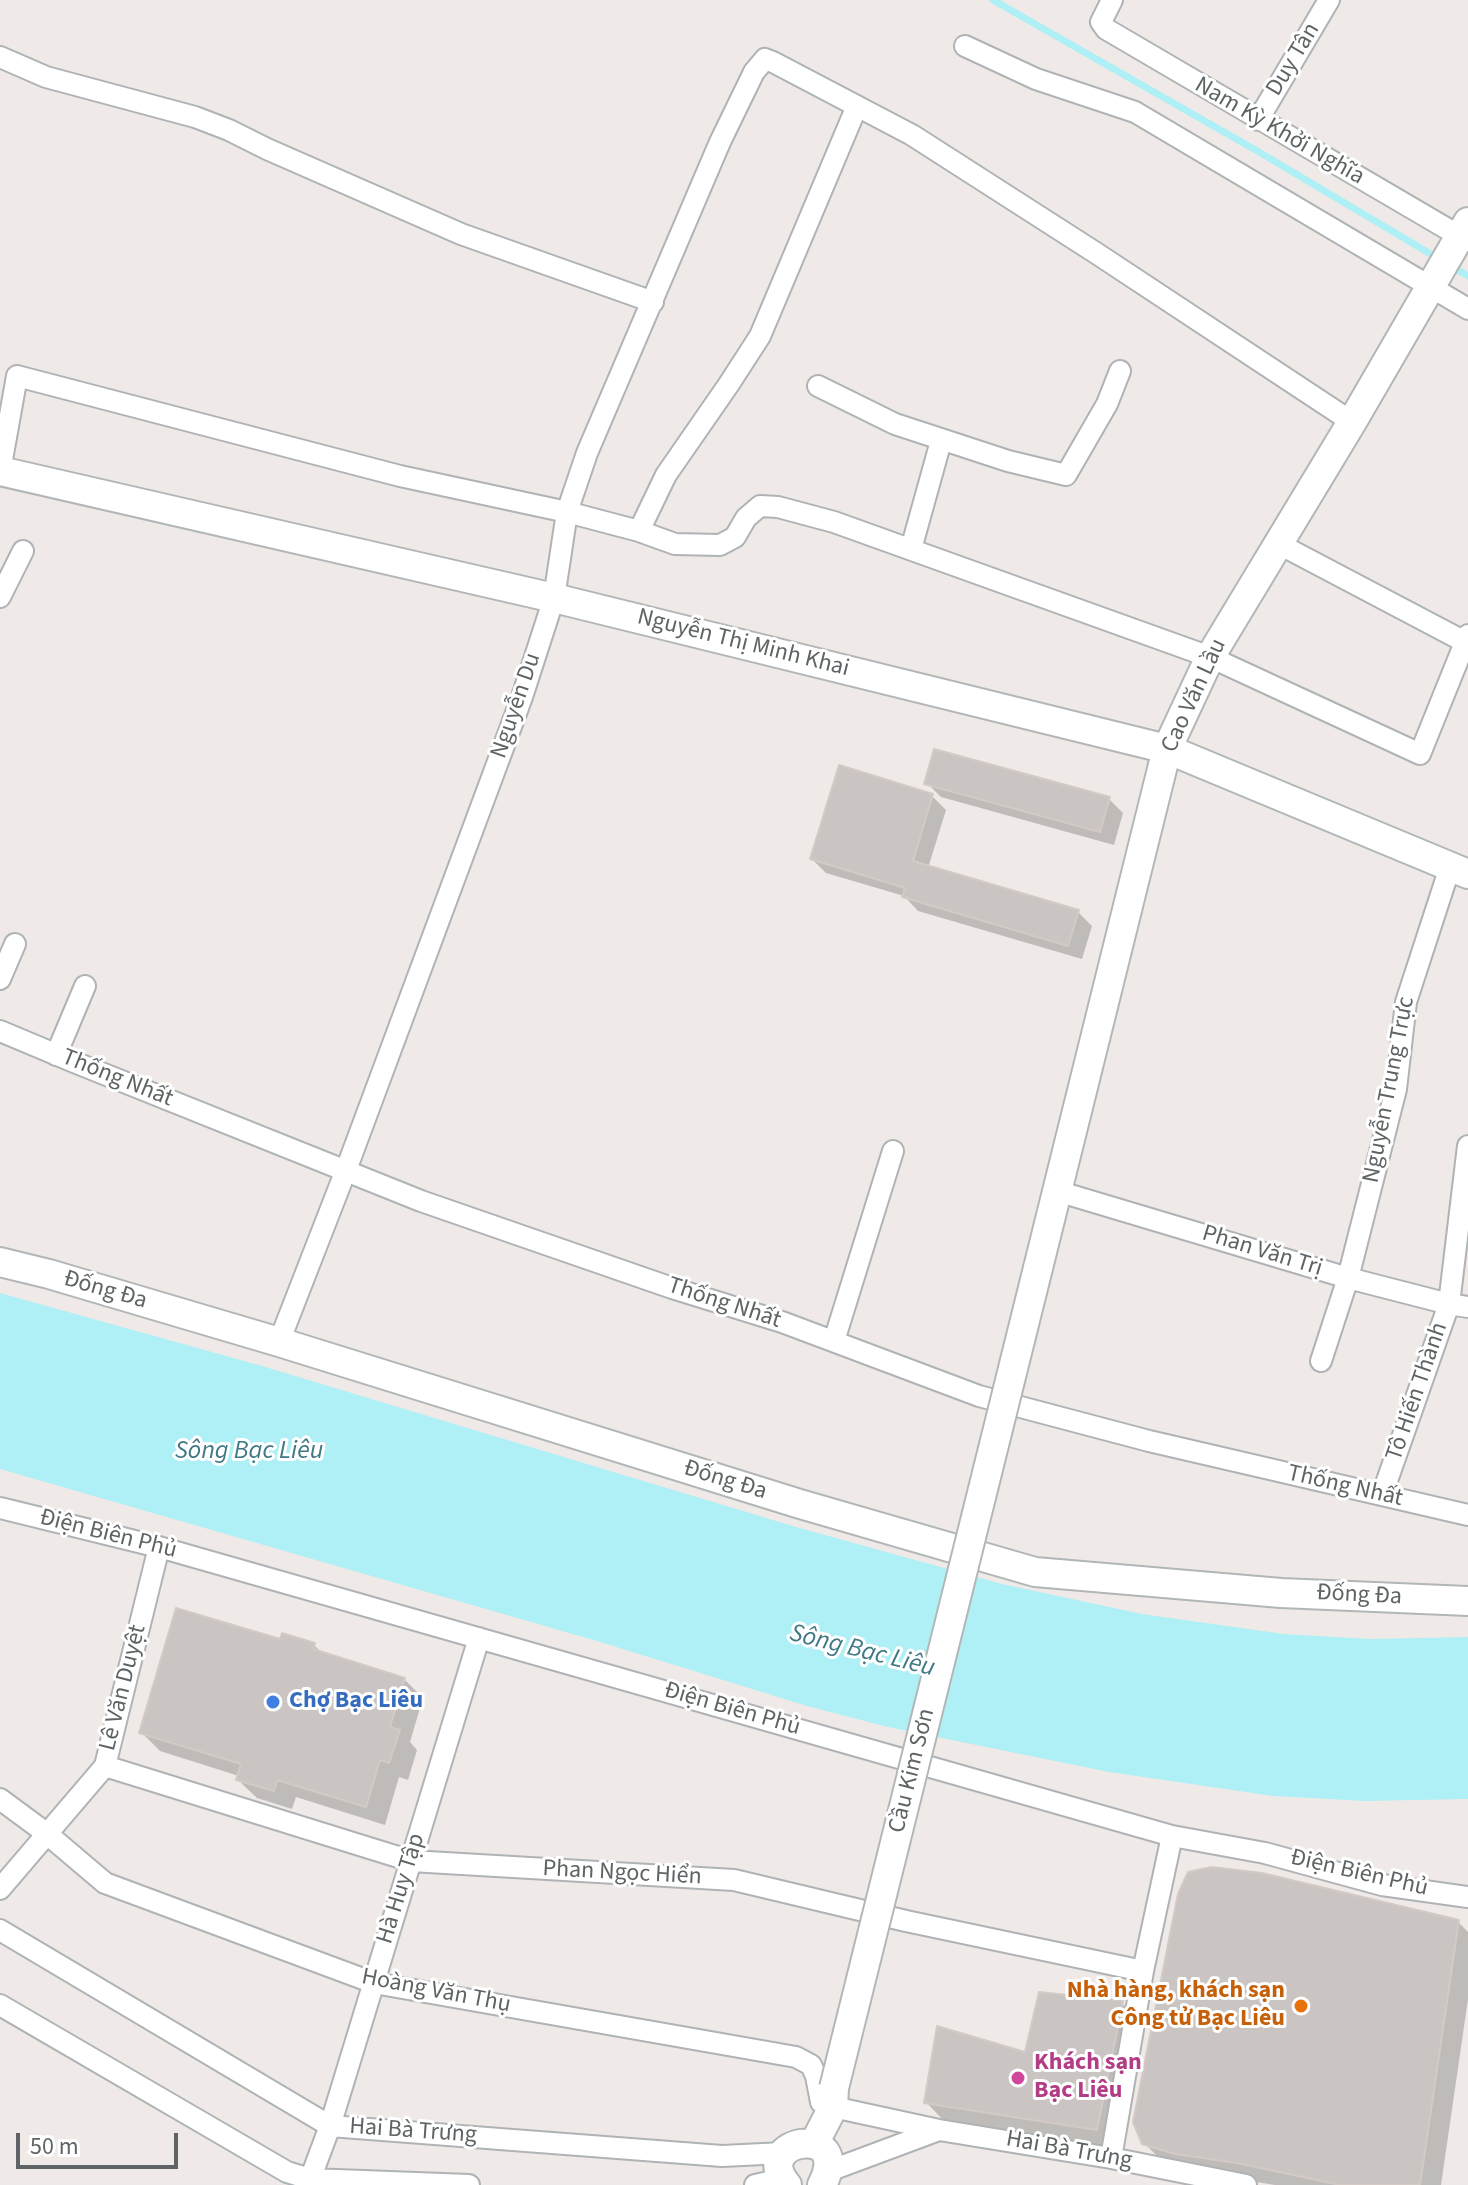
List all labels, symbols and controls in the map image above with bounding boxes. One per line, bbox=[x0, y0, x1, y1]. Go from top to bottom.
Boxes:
street label: Duy Tân bbox=[1261, 18, 1327, 102]
street label: Nam Kỳ Khởi Nghĩa bbox=[1189, 72, 1369, 192]
street label: Nguyễn Thị Minh Khai bbox=[634, 604, 852, 684]
street label: Cao Văn Lầu bbox=[1156, 635, 1234, 757]
street label: Nguyễn Du bbox=[486, 650, 548, 762]
street label: Nguyễn Trung Trực bbox=[1358, 995, 1422, 1185]
street label: Thống Nhất bbox=[57, 1044, 177, 1114]
street label: Phan Văn Trị bbox=[1198, 1220, 1326, 1284]
street label: Đống Đa bbox=[60, 1265, 150, 1317]
street label: Thống Nhất bbox=[664, 1272, 784, 1336]
street label: Tô Hiến Thành bbox=[1381, 1319, 1455, 1465]
water label: Sông Bạc Liêu bbox=[175, 1436, 323, 1468]
street label: Đống Đa bbox=[680, 1455, 770, 1507]
street label: Thống Nhất bbox=[1285, 1460, 1405, 1514]
street label: Điện Biên Phủ bbox=[36, 1504, 180, 1566]
street label: Đống Đa bbox=[1316, 1579, 1402, 1613]
water label: Sông Bạc Liêu bbox=[786, 1619, 938, 1685]
street label: Lê Văn Duyệt bbox=[94, 1622, 154, 1754]
street label: Điện Biên Phủ bbox=[660, 1677, 804, 1743]
place label: Chợ Bạc Liêu bbox=[289, 1688, 423, 1716]
marker: Chợ Bạc Liêu bbox=[264, 1693, 282, 1711]
street label: Cầu Kim Sơn bbox=[884, 1706, 942, 1836]
street label: Hà Huy Tập bbox=[372, 1830, 432, 1948]
street label: Điện Biên Phủ bbox=[1287, 1844, 1431, 1904]
street label: Phan Ngọc Hiển bbox=[542, 1855, 702, 1893]
street label: Hoàng Văn Thụ bbox=[359, 1963, 513, 2021]
place label: Nhà hàng, khách sạn Công tử Bạc Liêu bbox=[1067, 1978, 1285, 2034]
marker: Nhà hàng, khách sạn Công tử Bạc Liêu bbox=[1292, 1997, 1310, 2015]
place label: Khách sạn Bạc Liêu bbox=[1034, 2050, 1142, 2106]
marker: Khách sạn Bạc Liêu bbox=[1009, 2069, 1027, 2087]
street label: Hai Bà Trưng bbox=[348, 2113, 478, 2151]
scale bar bbox=[20, 2117, 182, 2167]
street label: Hai Bà Trưng bbox=[1004, 2126, 1134, 2176]
text: 50 m bbox=[30, 2129, 79, 2164]

